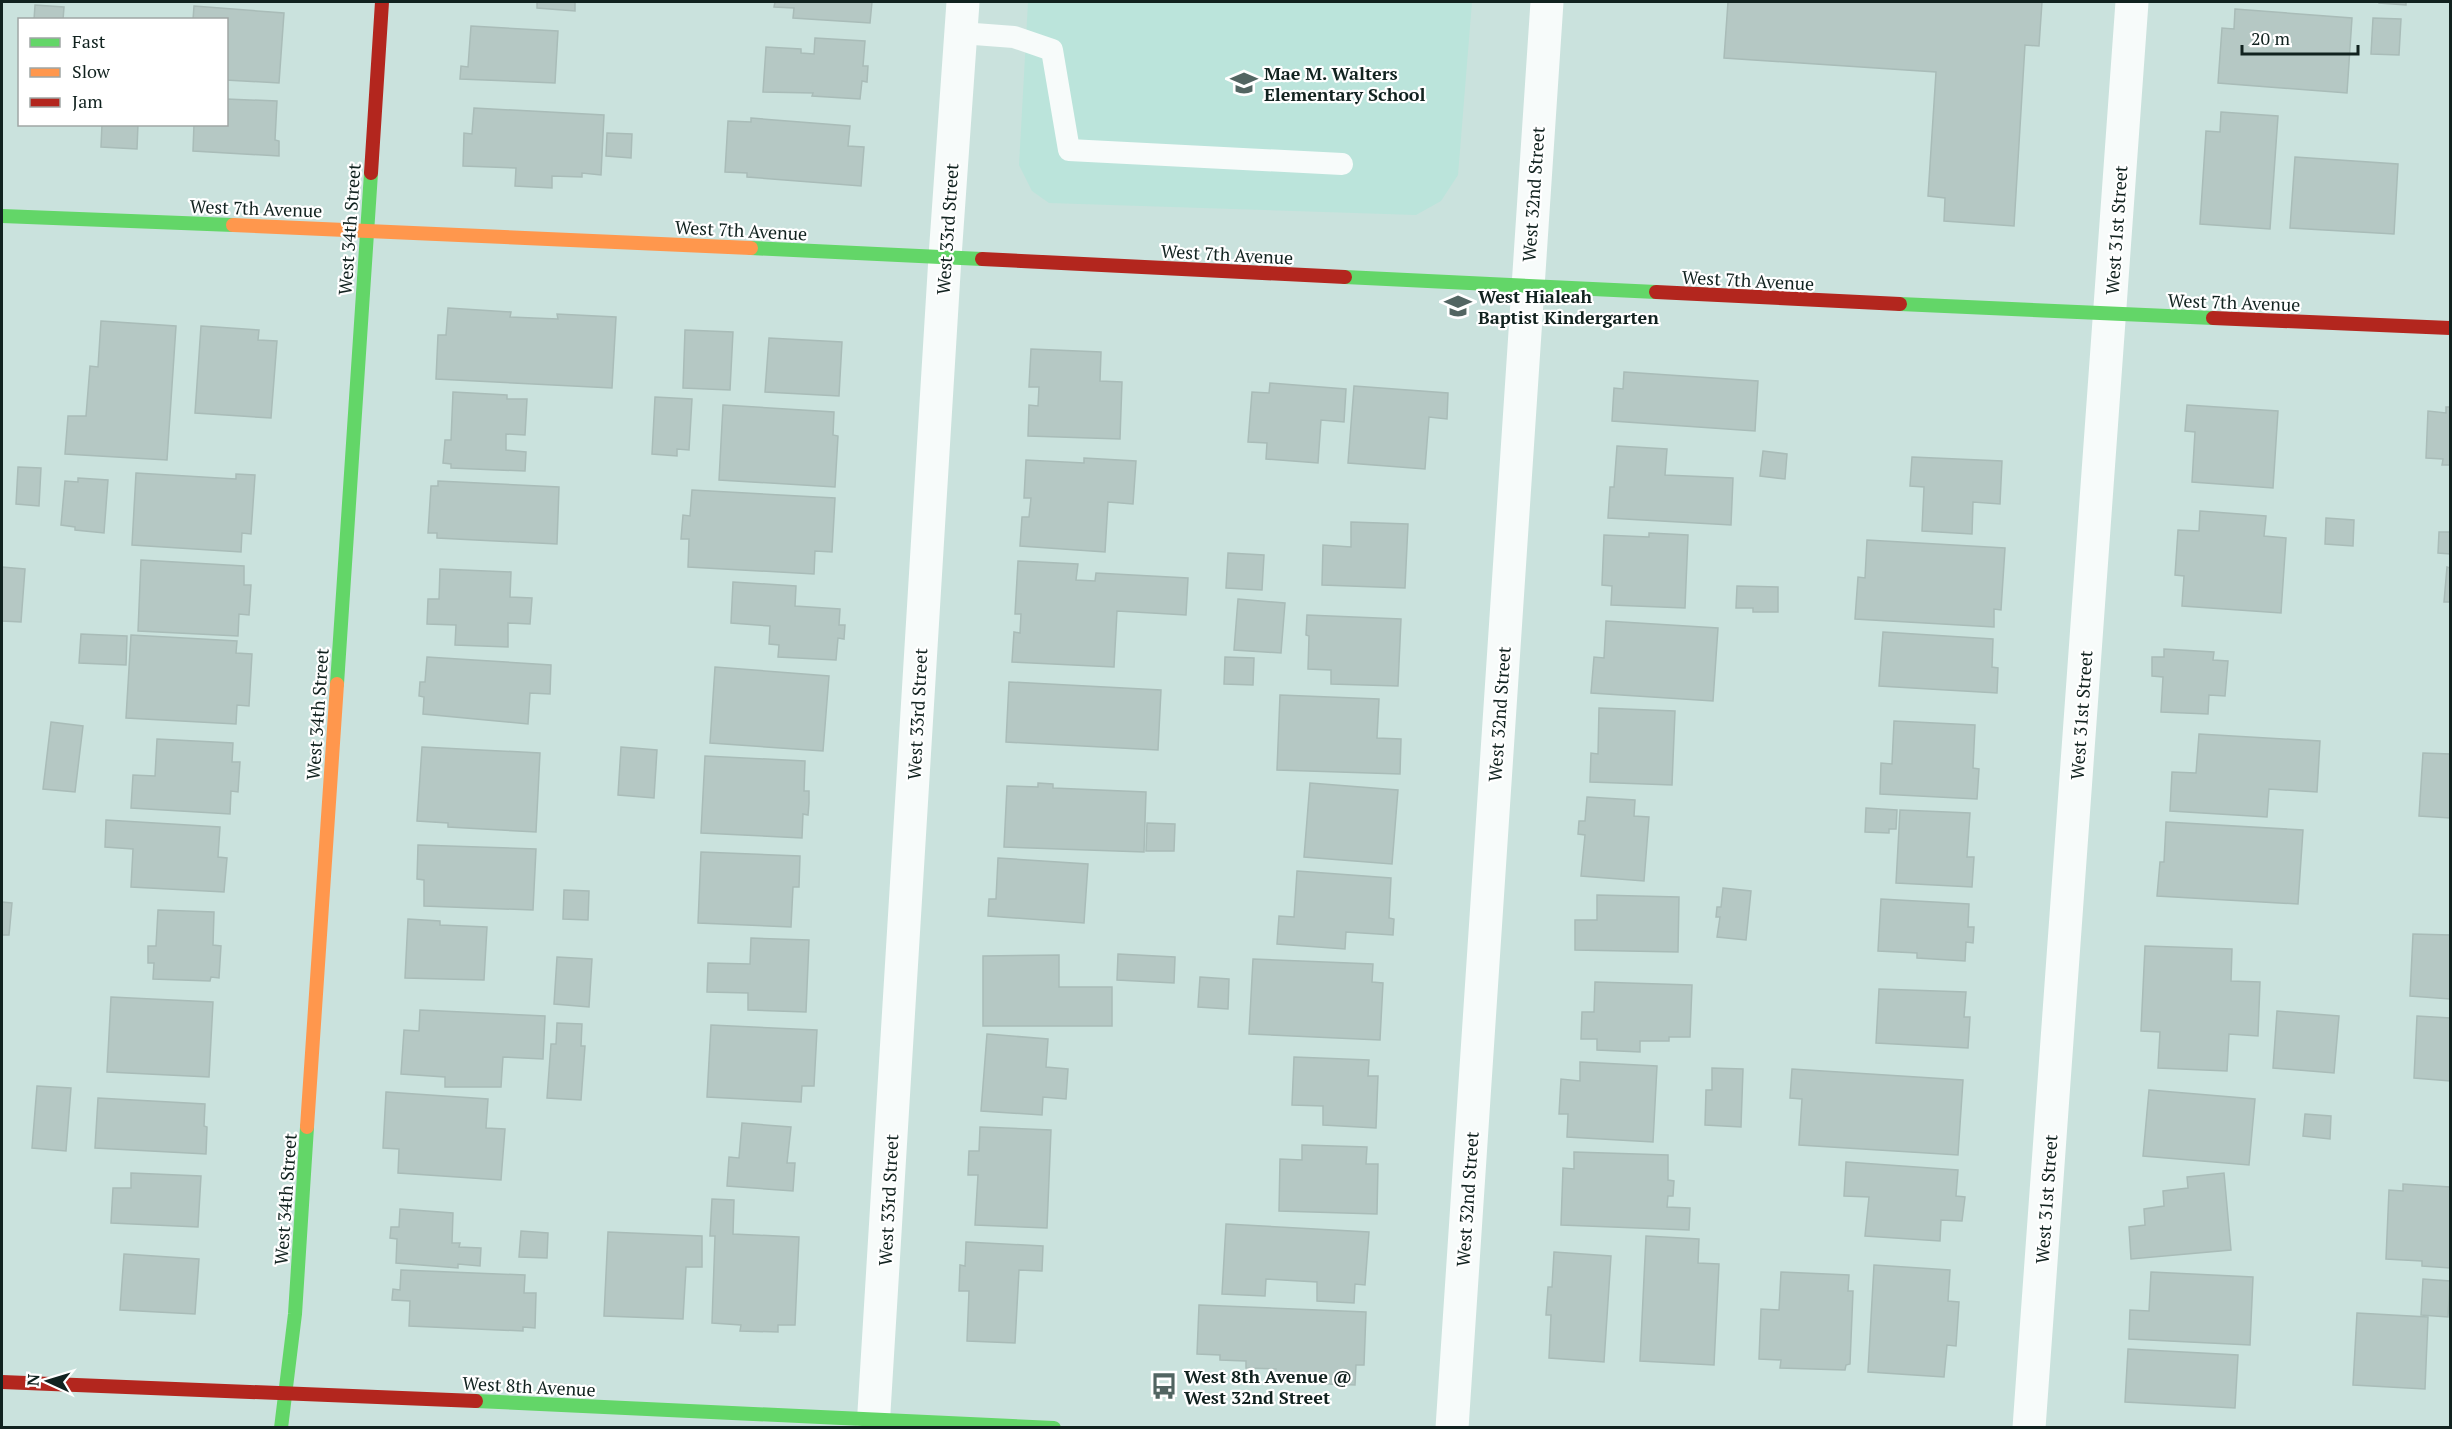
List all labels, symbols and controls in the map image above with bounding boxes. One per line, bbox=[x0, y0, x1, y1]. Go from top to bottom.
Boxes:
legend bbox=[18, 18, 228, 126]
scale bar bbox=[2242, 18, 2358, 56]
text: 20 m bbox=[2251, 26, 2291, 50]
text: Fast bbox=[72, 29, 106, 53]
text: Slow bbox=[72, 59, 111, 83]
place label: Mae M. Walters Elementary School bbox=[1264, 61, 1426, 106]
school or university icon: Mae M. Walters Elementary School bbox=[1229, 68, 1259, 98]
text: Jam bbox=[72, 89, 103, 113]
street label: West 32nd Street bbox=[1516, 125, 1550, 263]
street label: West 34th Street bbox=[332, 162, 366, 296]
street label: West 33rd Street bbox=[930, 162, 964, 296]
street label: West 31st Street bbox=[2100, 164, 2133, 295]
street label: West 7th Avenue bbox=[189, 194, 323, 222]
street label: West 7th Avenue bbox=[674, 215, 808, 245]
street label: West 7th Avenue bbox=[1160, 239, 1294, 269]
street label: West 7th Avenue bbox=[1681, 265, 1815, 295]
place label: West Hialeah Baptist Kindergarten bbox=[1478, 284, 1659, 329]
street label: West 7th Avenue bbox=[2167, 288, 2301, 316]
school or university icon: West Hialeah Baptist Kindergarten bbox=[1443, 291, 1473, 321]
street label: West 32nd Street bbox=[1482, 645, 1516, 783]
street label: West 34th Street bbox=[300, 647, 334, 781]
street label: West 33rd Street bbox=[902, 647, 932, 781]
street label: West 31st Street bbox=[2065, 649, 2098, 780]
street label: West 32nd Street bbox=[1450, 1130, 1484, 1268]
street label: West 34th Street bbox=[268, 1132, 302, 1266]
street label: West 33rd Street bbox=[873, 1133, 903, 1267]
street label: West 31st Street bbox=[2030, 1133, 2063, 1264]
north arrow bbox=[18, 1351, 78, 1411]
place label: West 8th Avenue @ West 32nd Street bbox=[1184, 1364, 1352, 1409]
street label: West 8th Avenue bbox=[462, 1371, 596, 1401]
bus stop icon: West 8th Avenue @ West 32nd Street bbox=[1149, 1371, 1179, 1401]
text: N bbox=[22, 1373, 44, 1387]

